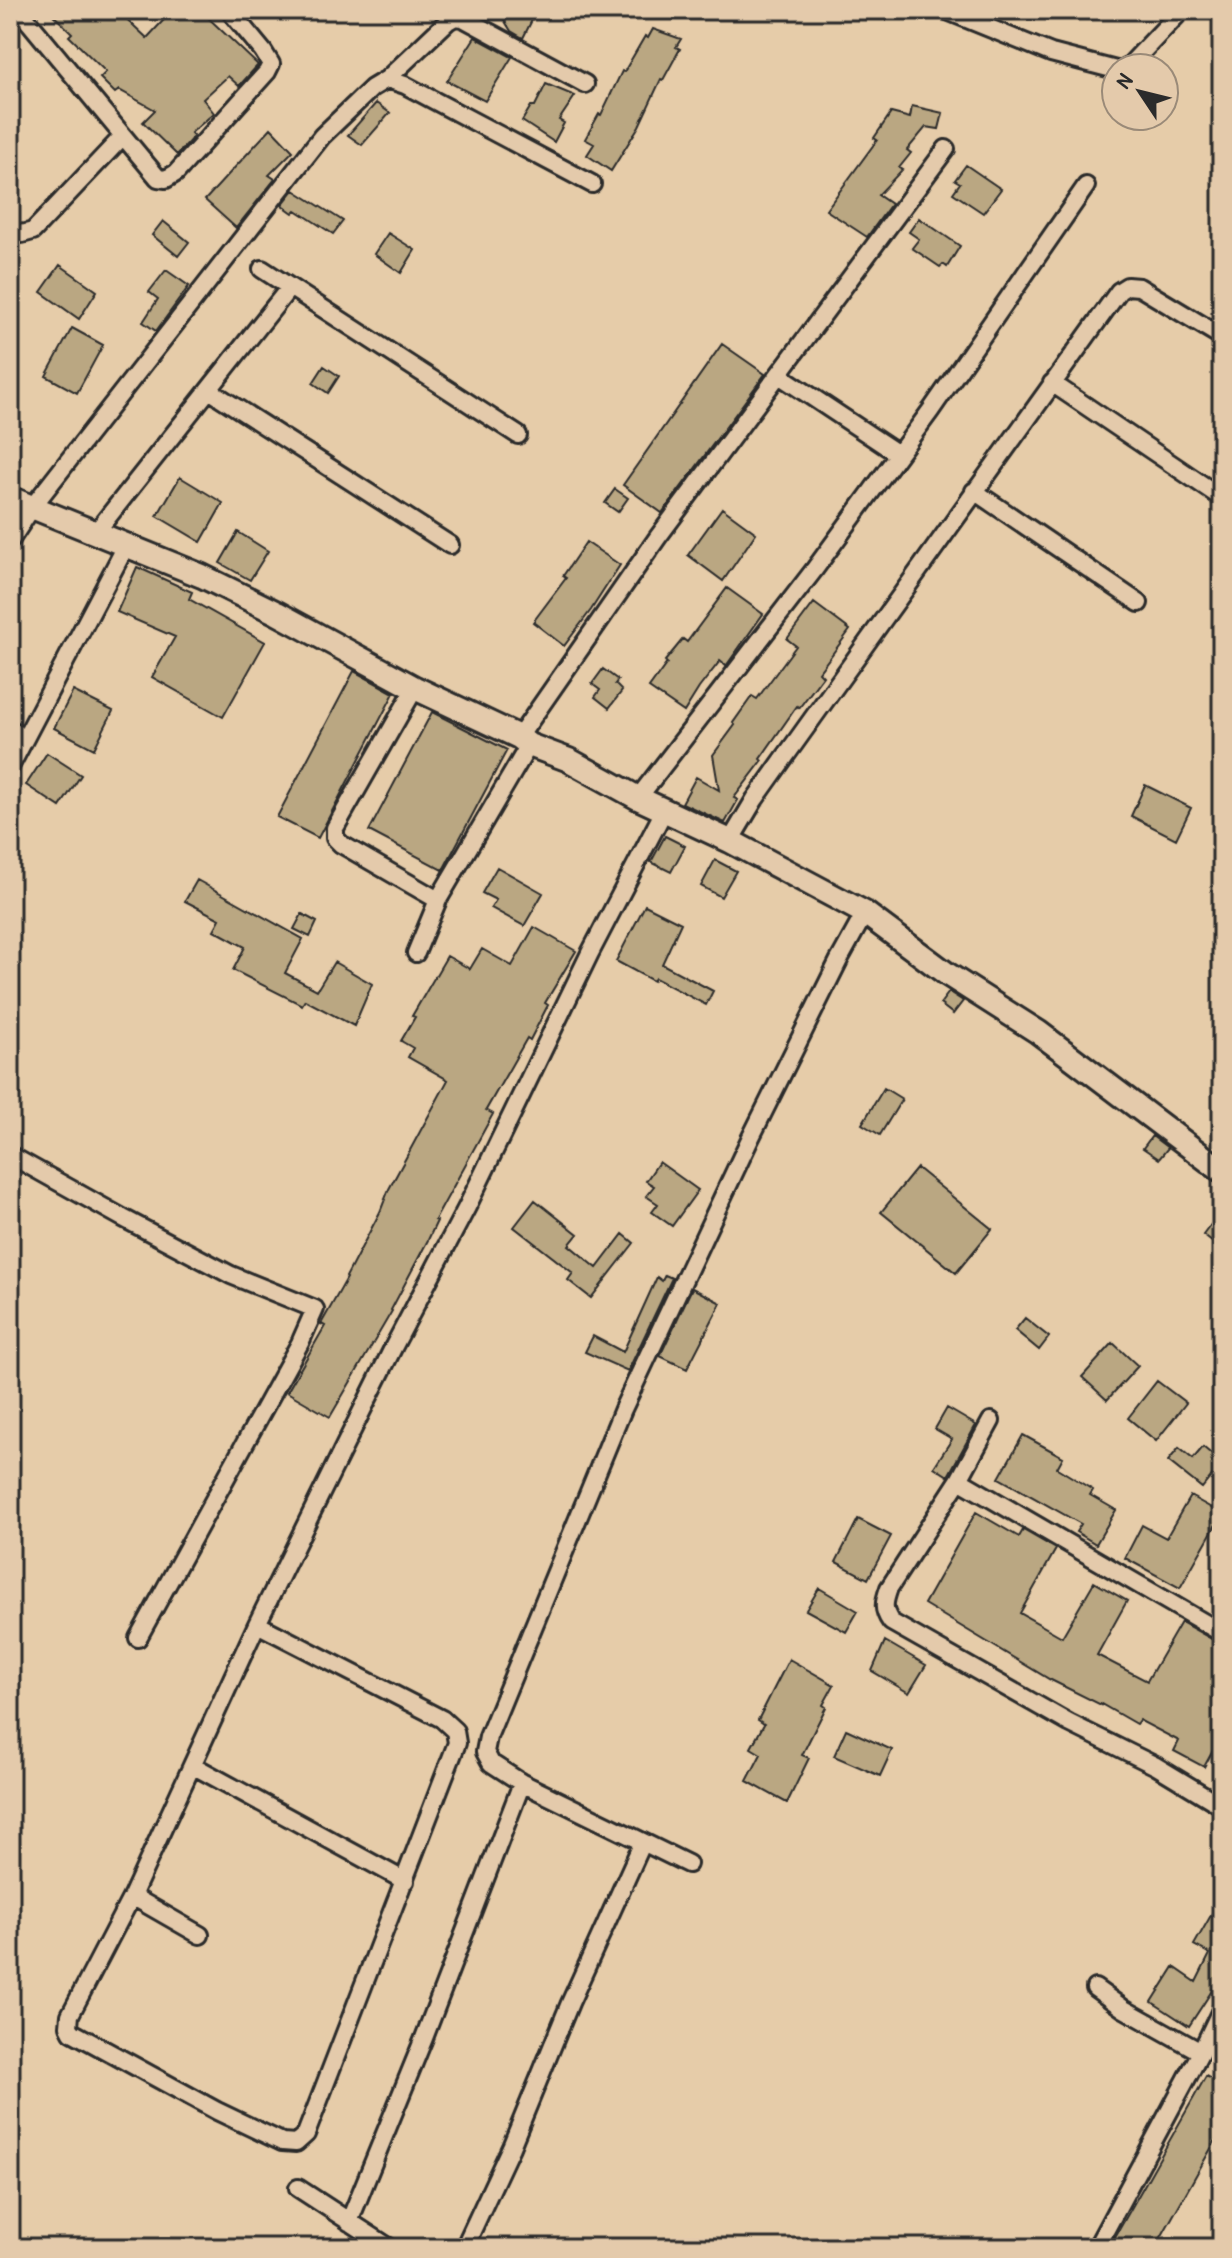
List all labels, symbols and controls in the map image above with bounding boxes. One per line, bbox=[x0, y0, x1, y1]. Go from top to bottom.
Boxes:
north arrow bbox=[1100, 52, 1180, 132]
text: N bbox=[1108, 67, 1139, 94]

